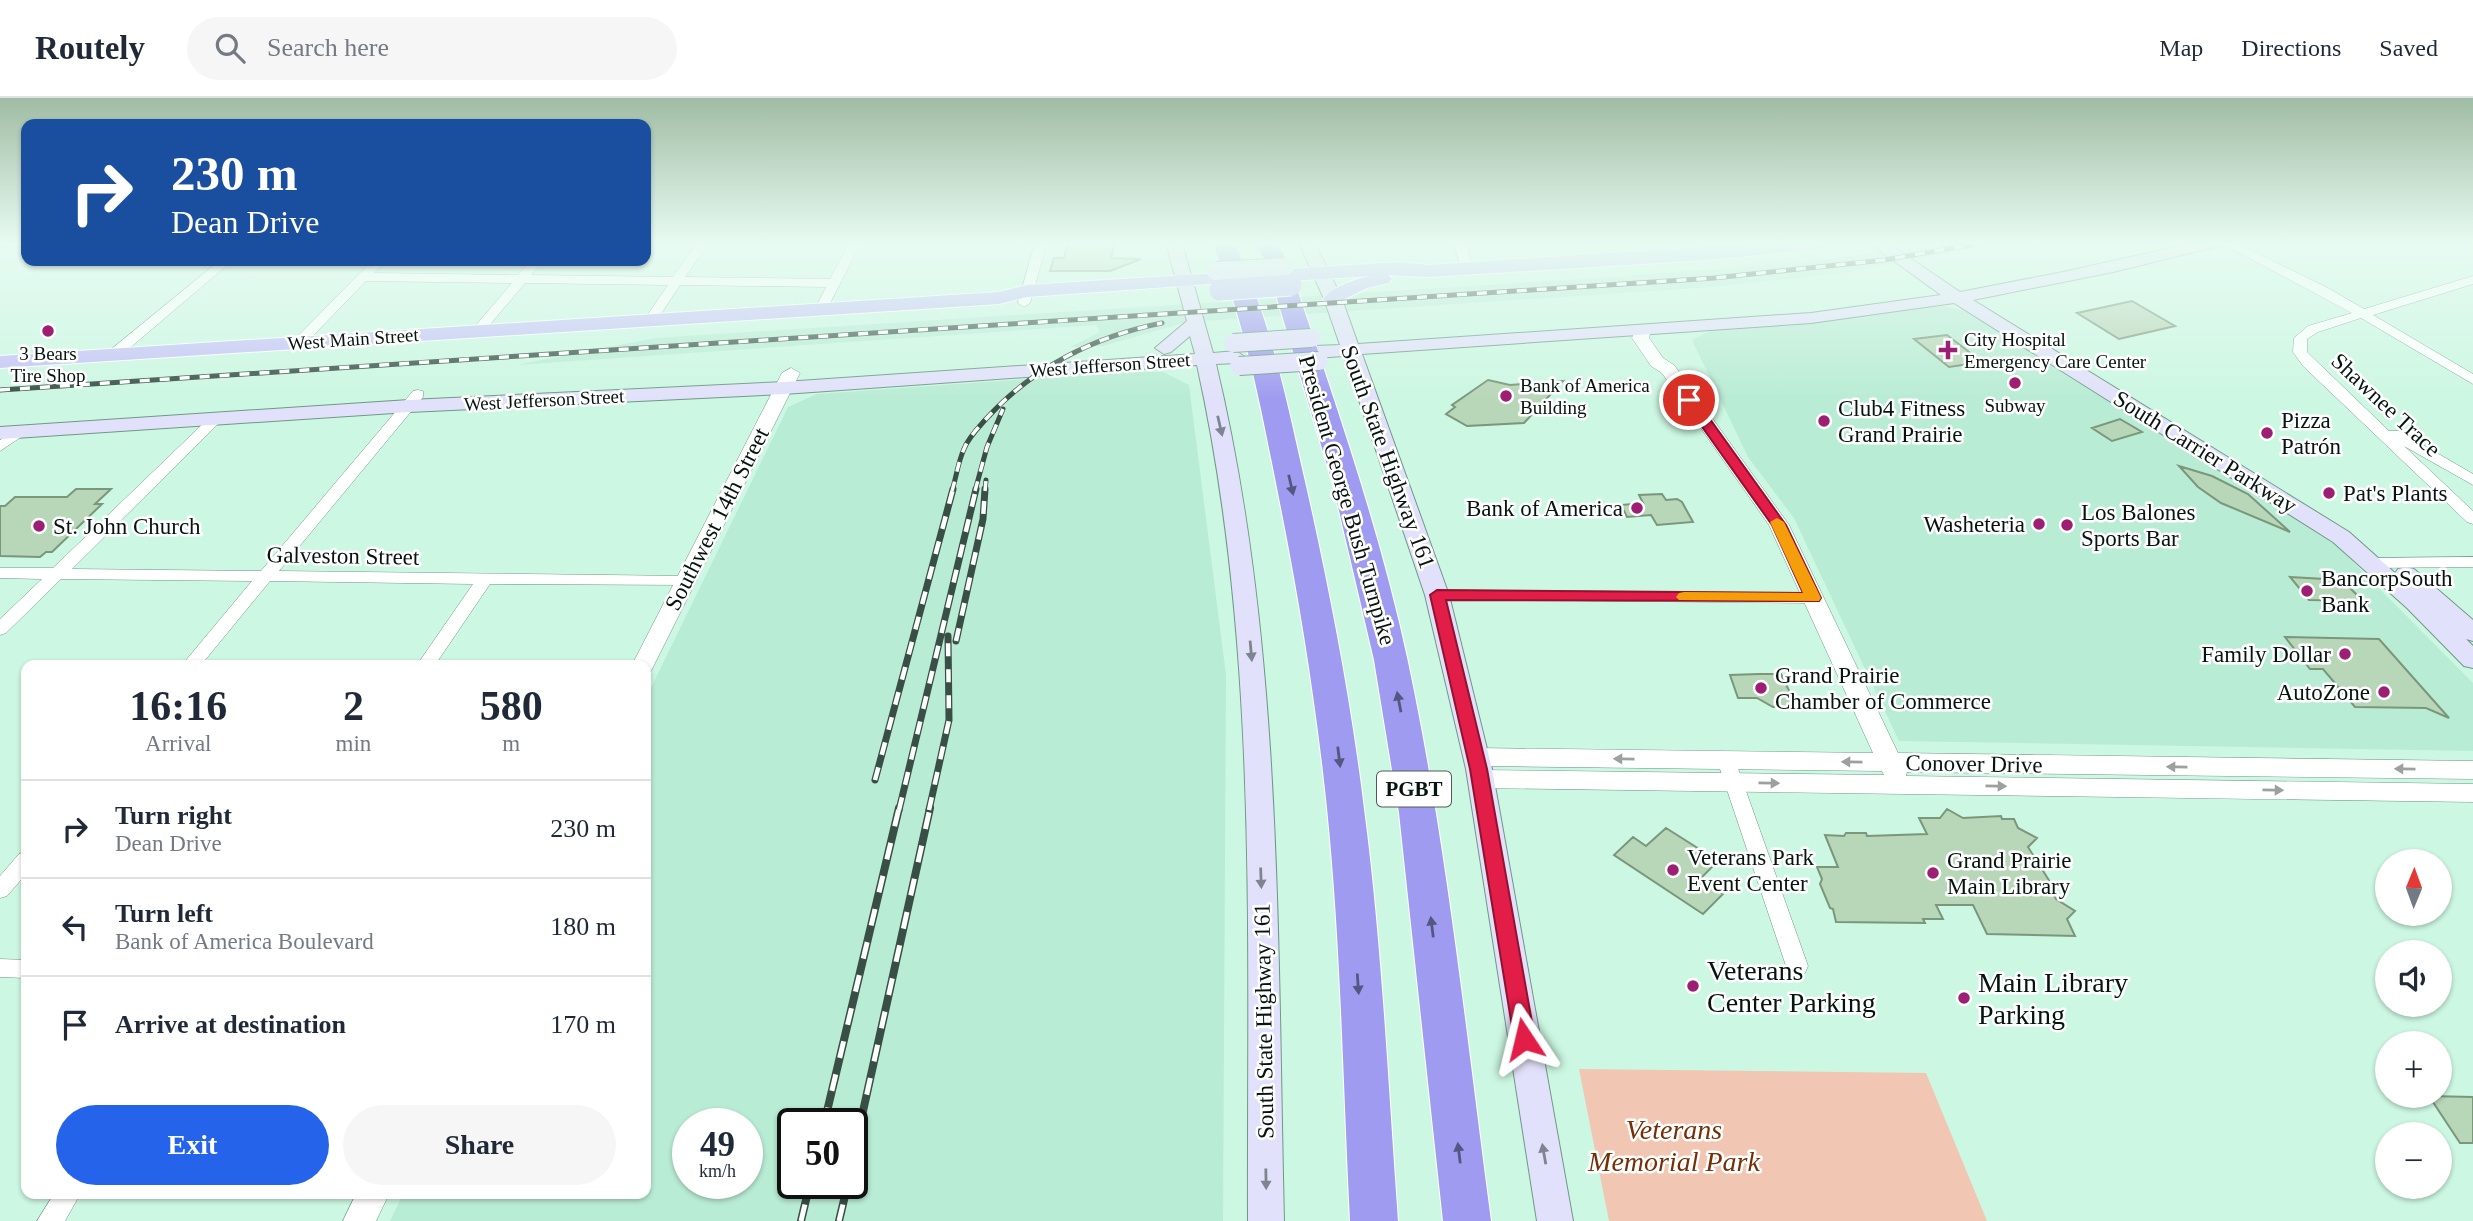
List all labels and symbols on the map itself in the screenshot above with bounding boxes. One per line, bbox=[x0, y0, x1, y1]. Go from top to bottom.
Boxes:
marker: 3 Bears Tire Shop bbox=[40, 323, 56, 339]
street label: West Main Street bbox=[287, 324, 420, 354]
place label: City Hospital Emergency Care Center bbox=[1964, 329, 2147, 372]
marker: City Hospital Emergency Care Center bbox=[1938, 340, 1958, 360]
street label: South State Highway 161 bbox=[1336, 342, 1440, 572]
place label: 3 Bears Tire Shop bbox=[11, 343, 85, 386]
street label: Shawnee Trace bbox=[2326, 348, 2446, 462]
street label: West Jefferson Street bbox=[1029, 349, 1192, 381]
street label: President George Bush Turnpike bbox=[1294, 352, 1400, 648]
pin bbox=[1659, 370, 1719, 430]
place label: Bank of America Building bbox=[1520, 375, 1650, 418]
marker: Subway bbox=[2007, 375, 2023, 391]
street label: West Jefferson Street bbox=[463, 385, 625, 415]
street label: South Carrier Parkway bbox=[2109, 386, 2301, 519]
marker: Bank of America Building bbox=[1498, 388, 1514, 404]
place label: Subway bbox=[1984, 395, 2046, 416]
place label: Club4 Fitness Grand Prairie bbox=[1838, 396, 1965, 447]
place label: Pizza Patrón bbox=[2281, 408, 2342, 459]
marker: Club4 Fitness Grand Prairie bbox=[1816, 413, 1832, 429]
one-way arrow bbox=[1215, 415, 1226, 437]
street label: Southwest 14th Street bbox=[660, 423, 774, 615]
marker: Pizza Patrón bbox=[2259, 425, 2275, 441]
one-way arrow bbox=[1286, 474, 1297, 496]
place label: Pat's Plants bbox=[2343, 481, 2448, 506]
marker: Pat's Plants bbox=[2321, 485, 2337, 501]
place label: Bank of America bbox=[1466, 496, 1623, 521]
marker: Bank of America bbox=[1629, 500, 1645, 516]
place label: Los Balones Sports Bar bbox=[2081, 500, 2195, 551]
place label: Washeteria bbox=[1923, 512, 2025, 537]
place label: St. John Church bbox=[53, 514, 201, 539]
marker: Washeteria bbox=[2031, 516, 2047, 532]
marker: Los Balones Sports Bar bbox=[2059, 517, 2075, 533]
marker: St. John Church bbox=[31, 518, 47, 534]
street label: Galveston Street bbox=[266, 542, 420, 570]
place label: BancorpSouth Bank bbox=[2321, 566, 2453, 617]
marker: BancorpSouth Bank bbox=[2299, 583, 2315, 599]
one-way arrow bbox=[1246, 640, 1257, 662]
place label: Family Dollar bbox=[2201, 642, 2331, 667]
marker: Family Dollar bbox=[2337, 646, 2353, 662]
place label: Grand Prairie Chamber of Commerce bbox=[1775, 663, 1991, 714]
marker: Grand Prairie Chamber of Commerce bbox=[1753, 680, 1769, 696]
place label: AutoZone bbox=[2277, 680, 2370, 705]
marker: AutoZone bbox=[2376, 684, 2392, 700]
one-way arrow bbox=[1394, 691, 1405, 713]
one-way arrow bbox=[1334, 746, 1345, 768]
street label: Conover Drive bbox=[1905, 750, 2043, 778]
one-way arrow bbox=[1613, 753, 1635, 765]
one-way arrow bbox=[1841, 757, 1863, 768]
one-way arrow bbox=[2166, 761, 2188, 772]
one-way arrow bbox=[2394, 764, 2416, 775]
road number: PGBT bbox=[1377, 772, 1451, 806]
one-way arrow bbox=[1758, 777, 1780, 789]
one-way arrow bbox=[1986, 780, 2008, 792]
one-way arrow bbox=[2262, 784, 2284, 796]
place label: Veterans Park Event Center bbox=[1687, 845, 1815, 896]
place label: Grand Prairie Main Library bbox=[1947, 848, 2072, 899]
north arrow bbox=[2375, 849, 2452, 926]
marker: Veterans Park Event Center bbox=[1665, 862, 1681, 878]
marker: Grand Prairie Main Library bbox=[1925, 865, 1941, 881]
one-way arrow bbox=[1256, 867, 1267, 889]
street label: South State Highway 161 bbox=[1249, 903, 1279, 1139]
one-way arrow bbox=[1426, 916, 1437, 938]
place label: Veterans Center Parking bbox=[1707, 955, 1876, 1018]
place label: Main Library Parking bbox=[1978, 967, 2128, 1030]
one-way arrow bbox=[1353, 973, 1364, 995]
marker: Veterans Center Parking bbox=[1685, 978, 1701, 994]
marker: Main Library Parking bbox=[1956, 990, 1972, 1006]
position arrow bbox=[1487, 1002, 1561, 1076]
speed limit sign: 50 bbox=[777, 1108, 868, 1199]
park label: Veterans Memorial Park bbox=[1587, 1114, 1760, 1177]
one-way arrow bbox=[1453, 1142, 1464, 1164]
one-way arrow bbox=[1538, 1143, 1549, 1165]
one-way arrow bbox=[1260, 1168, 1271, 1190]

